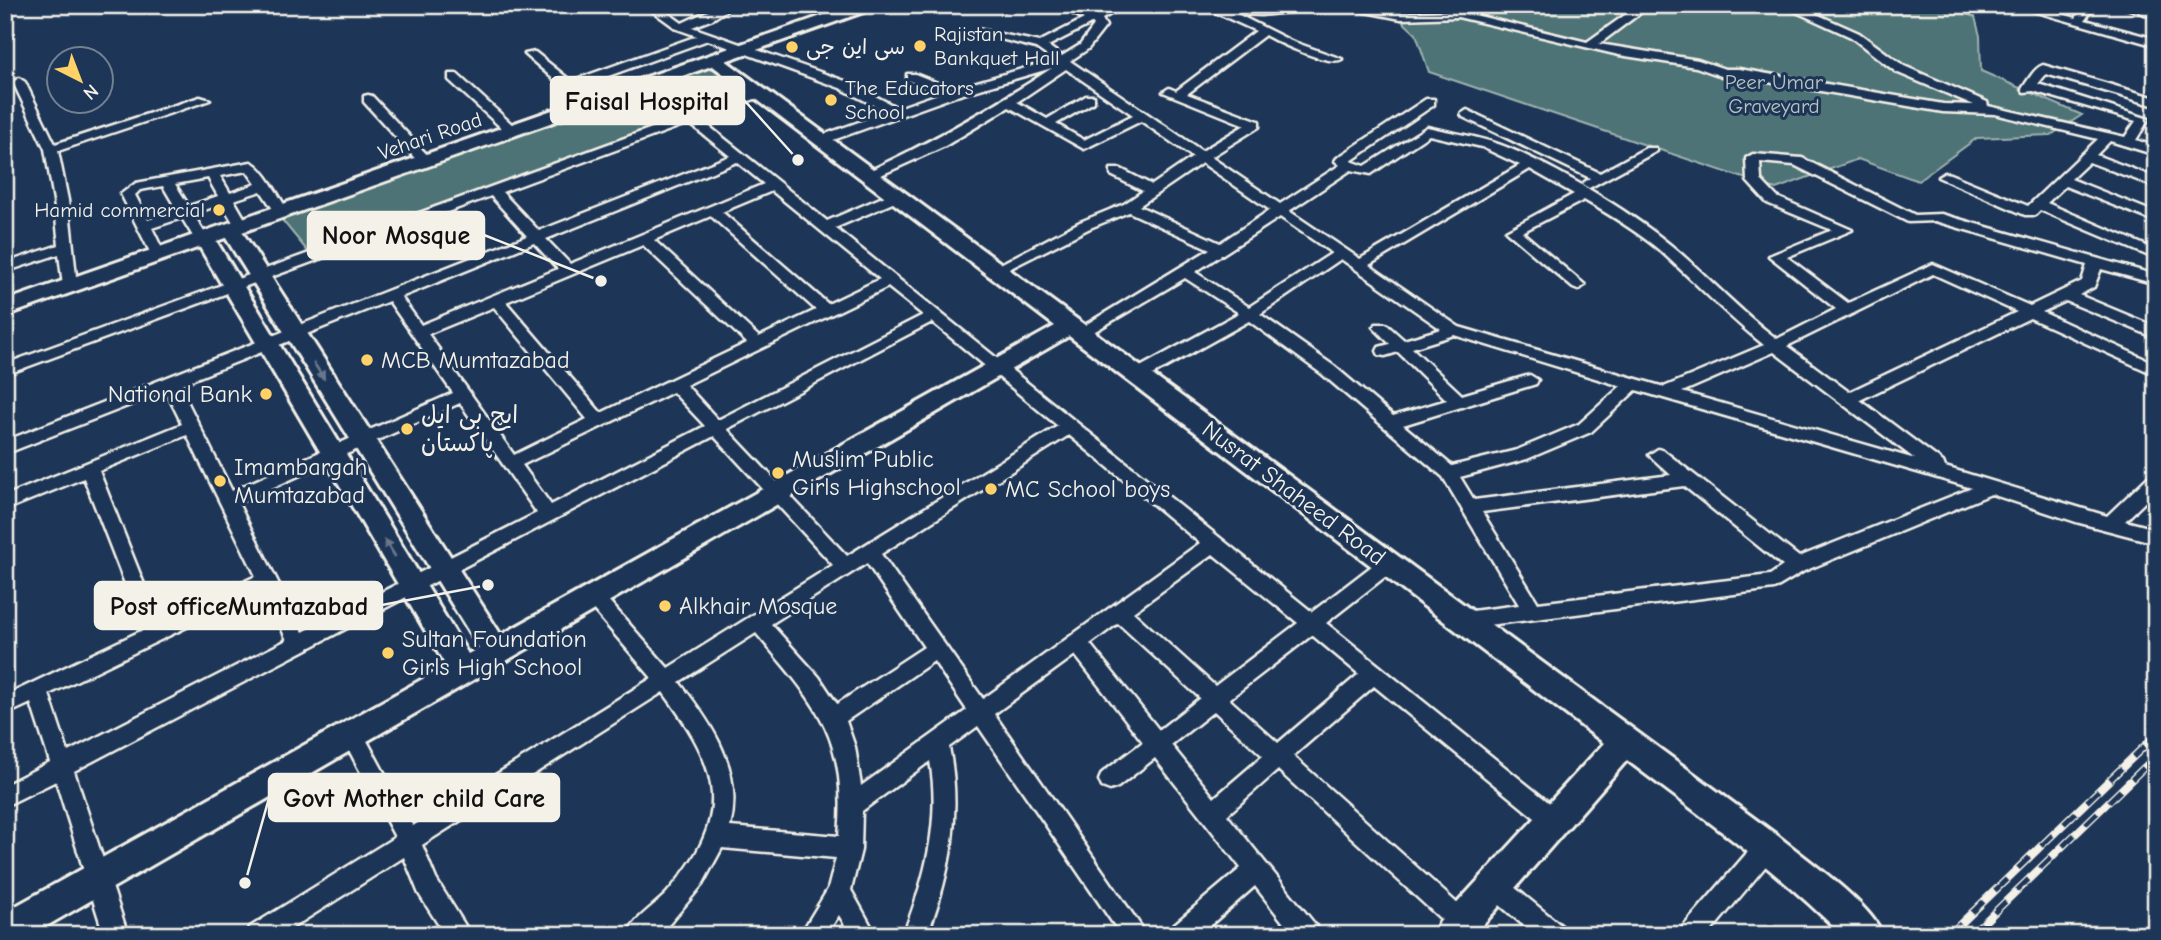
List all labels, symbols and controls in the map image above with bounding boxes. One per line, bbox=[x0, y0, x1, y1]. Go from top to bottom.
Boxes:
place label: Rajistan Bankquet Hall bbox=[934, 22, 1060, 70]
place label: سی این جی bbox=[806, 35, 905, 61]
marker: Rajistan Bankquet Hall bbox=[912, 38, 928, 54]
marker: سی این جی bbox=[784, 39, 800, 55]
north arrow bbox=[46, 46, 116, 116]
park label: Peer Umar Graveyard bbox=[1725, 70, 1824, 118]
place label: The Educators School bbox=[845, 76, 974, 124]
callout: Faisal Hospital bbox=[551, 77, 744, 124]
text: N bbox=[79, 80, 103, 104]
text: Faisal Hospital bbox=[565, 87, 729, 117]
marker: The Educators School bbox=[823, 92, 839, 108]
street label: Vehari Road bbox=[375, 107, 485, 165]
place label: Hamid commercial bbox=[34, 198, 205, 222]
marker: Hamid commercial bbox=[211, 202, 227, 218]
callout: Noor Mosque bbox=[308, 212, 484, 259]
text: Noor Mosque bbox=[322, 221, 470, 251]
place label: MCB Mumtazabad bbox=[381, 346, 570, 374]
marker: MCB Mumtazabad bbox=[359, 352, 375, 368]
one-way arrow bbox=[313, 361, 326, 380]
place label: National Bank bbox=[108, 380, 252, 408]
marker: National Bank bbox=[258, 386, 274, 402]
place label: ایچ بی ایل پاکستان bbox=[421, 401, 518, 458]
street label: Nusrat Shaheed Road bbox=[1197, 415, 1391, 571]
marker: ایچ بی ایل پاکستان bbox=[399, 421, 415, 437]
place label: Muslim Public Girls Highschool bbox=[792, 445, 961, 501]
place label: Imambargah Mumtazabad bbox=[234, 453, 368, 509]
marker: Muslim Public Girls Highschool bbox=[770, 465, 786, 481]
marker: Imambargah Mumtazabad bbox=[212, 473, 228, 489]
place label: MC School boys bbox=[1005, 475, 1170, 503]
marker: MC School boys bbox=[983, 481, 999, 497]
one-way arrow bbox=[384, 539, 397, 558]
callout: Post officeMumtazabad bbox=[95, 582, 382, 629]
text: Post officeMumtazabad bbox=[110, 592, 368, 622]
place label: Alkhair Mosque bbox=[679, 592, 837, 620]
marker: Alkhair Mosque bbox=[657, 598, 673, 614]
place label: Sultan Foundation Girls High School bbox=[402, 625, 587, 681]
marker: Sultan Foundation Girls High School bbox=[380, 645, 396, 661]
callout: Govt Mother child Care bbox=[269, 774, 559, 821]
text: Govt Mother child Care bbox=[283, 784, 545, 814]

